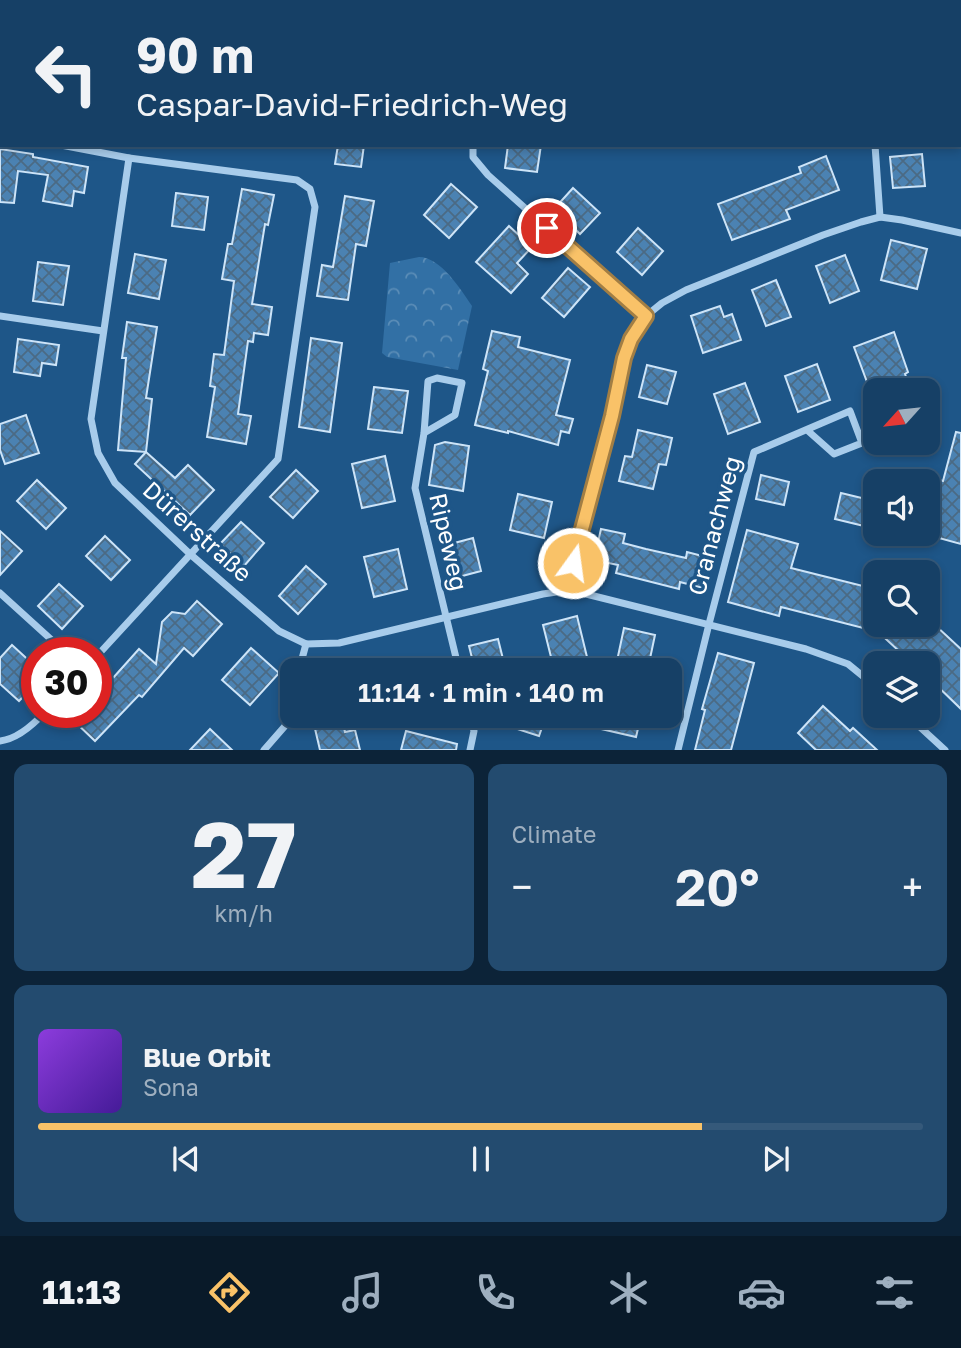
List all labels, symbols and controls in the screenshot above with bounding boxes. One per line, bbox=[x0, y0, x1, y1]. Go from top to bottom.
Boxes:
text: 90 m bbox=[136, 25, 254, 84]
icon: left bbox=[21, 28, 112, 119]
text: Caspar-David-Friedrich-Weg bbox=[136, 85, 568, 123]
pin bbox=[517, 198, 577, 258]
icon: arrive bbox=[528, 209, 566, 247]
north arrow bbox=[863, 378, 940, 455]
map controls bbox=[863, 378, 940, 728]
street label: Cranachweg bbox=[681, 453, 746, 598]
button: sound bbox=[863, 469, 940, 546]
street label: Dürerstraße bbox=[138, 474, 258, 587]
street label: Ripeweg bbox=[424, 490, 475, 593]
position arrow bbox=[536, 526, 610, 600]
button: search bbox=[863, 560, 940, 637]
speed limit sign: 30 bbox=[21, 637, 112, 728]
button: layers bbox=[863, 651, 940, 728]
text: 11:14 · 1 min · 140 m bbox=[358, 677, 604, 708]
text: 27 bbox=[191, 799, 296, 908]
text: Climate bbox=[512, 820, 596, 848]
text: 20° bbox=[675, 855, 760, 917]
text: − bbox=[512, 864, 532, 909]
text: + bbox=[902, 864, 923, 909]
text: km/h bbox=[214, 899, 273, 927]
text: Blue Orbit bbox=[143, 1042, 271, 1073]
text: Sona bbox=[143, 1073, 199, 1101]
icon: previous bbox=[167, 1140, 205, 1178]
icon: pause bbox=[462, 1140, 500, 1178]
icon: next bbox=[757, 1140, 795, 1178]
icon: directions bbox=[205, 1268, 254, 1317]
icon: music bbox=[338, 1268, 387, 1317]
icon: phone bbox=[471, 1268, 520, 1317]
icon: climate bbox=[604, 1268, 653, 1317]
icon: car bbox=[737, 1268, 786, 1317]
icon: filters bbox=[870, 1268, 919, 1317]
text: 11:13 bbox=[42, 1273, 121, 1311]

